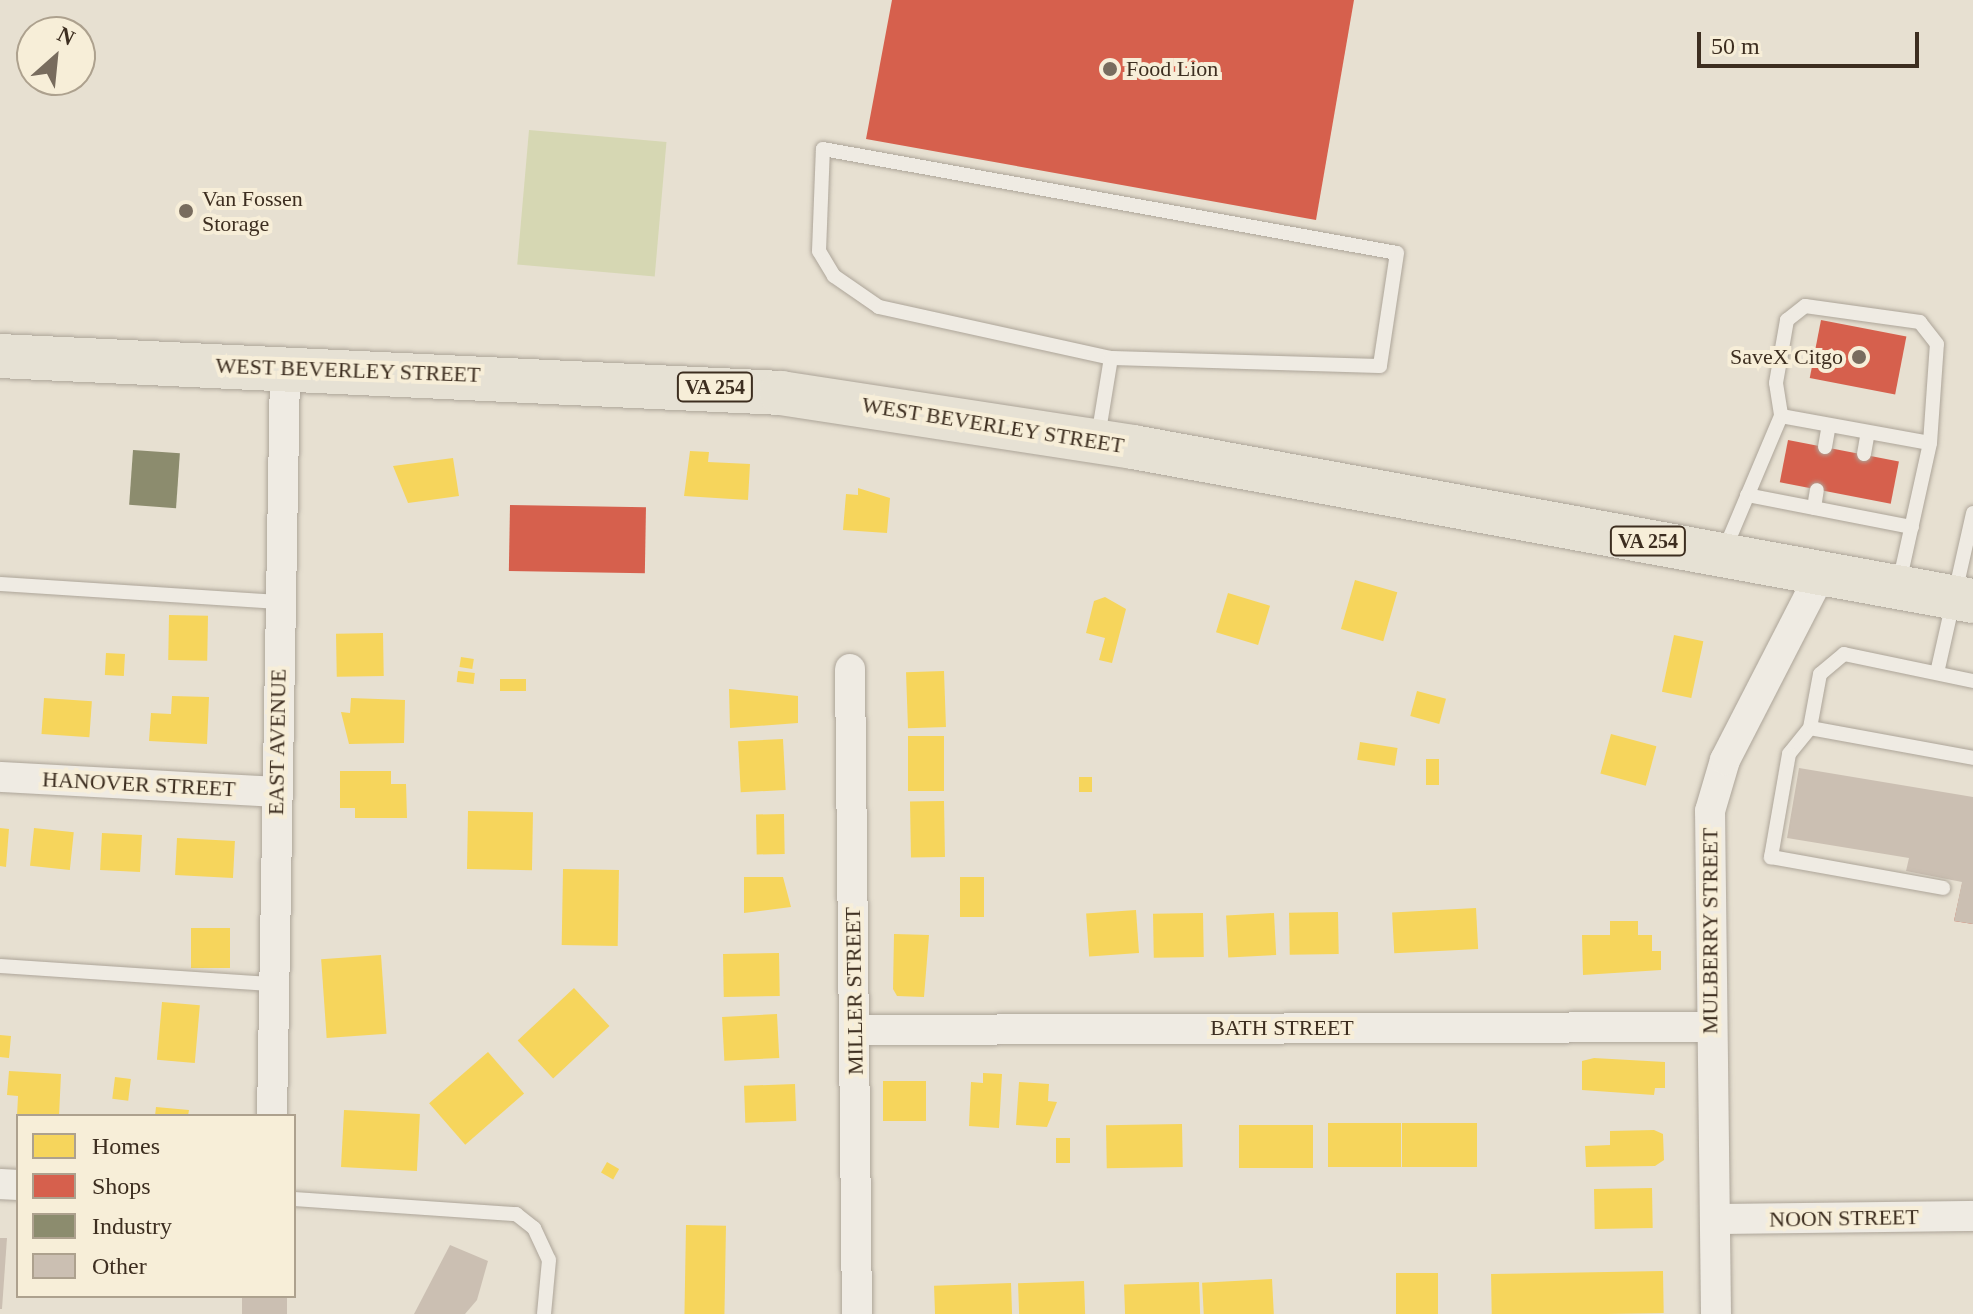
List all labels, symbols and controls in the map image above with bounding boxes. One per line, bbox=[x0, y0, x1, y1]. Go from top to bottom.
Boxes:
north arrow bbox=[16, 16, 96, 96]
scale bar bbox=[1701, 16, 1923, 66]
text: N bbox=[53, 21, 79, 51]
text: 50 m bbox=[1711, 33, 1760, 59]
place label: Food Lion bbox=[1126, 56, 1218, 82]
marker: Food Lion bbox=[1101, 60, 1119, 78]
place label: Van Fossen Storage bbox=[202, 185, 303, 236]
marker: Van Fossen Storage bbox=[177, 202, 195, 220]
place label: SaveX Citgo bbox=[1730, 344, 1843, 370]
marker: SaveX Citgo bbox=[1850, 348, 1868, 366]
street label: WEST BEVERLEY STREET bbox=[214, 352, 482, 388]
road number: VA 254 bbox=[675, 371, 755, 403]
street label: WEST BEVERLEY STREET bbox=[859, 391, 1127, 459]
road number: VA 254 bbox=[1608, 525, 1688, 557]
street label: EAST AVENUE bbox=[263, 668, 291, 816]
street label: HANOVER STREET bbox=[42, 766, 236, 802]
street label: MULBERRY STREET bbox=[1697, 827, 1723, 1035]
street label: MILLER STREET bbox=[839, 907, 869, 1075]
street label: BATH STREET bbox=[1210, 1015, 1354, 1041]
legend bbox=[16, 1114, 296, 1298]
text: Homes bbox=[92, 1133, 160, 1159]
text: Shops bbox=[92, 1173, 151, 1199]
street label: NOON STREET bbox=[1769, 1203, 1919, 1233]
text: Industry bbox=[92, 1213, 172, 1239]
text: Other bbox=[92, 1253, 147, 1279]

